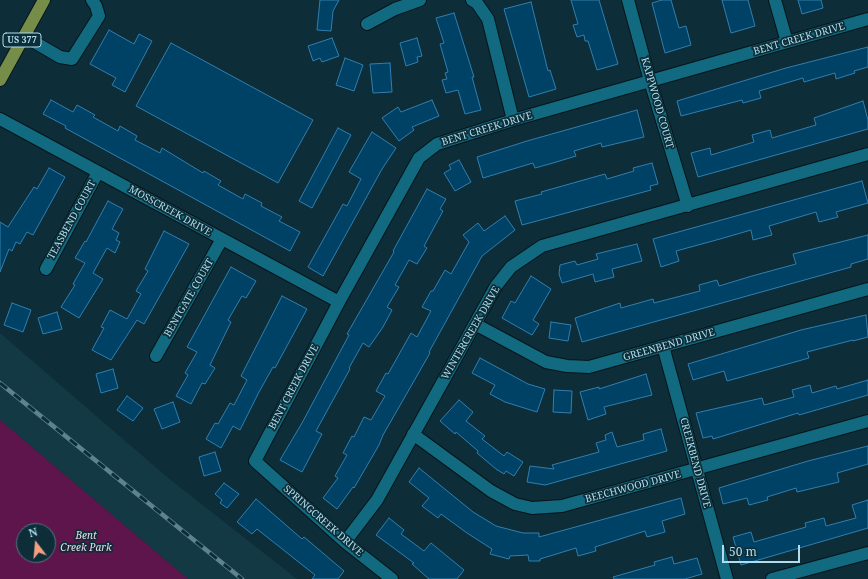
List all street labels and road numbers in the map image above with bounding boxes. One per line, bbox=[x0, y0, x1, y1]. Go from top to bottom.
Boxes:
street label: BENT CREEK DRIVE bbox=[752, 20, 846, 58]
road number: US 377 bbox=[3, 33, 41, 47]
street label: KAPPWOOD COURT bbox=[638, 56, 676, 150]
street label: BENT CREEK DRIVE bbox=[440, 109, 534, 149]
street label: TEASBEND COURT bbox=[45, 178, 99, 262]
street label: MOSSCREEK DRIVE bbox=[126, 183, 214, 239]
street label: BENTGATE COURT bbox=[162, 257, 216, 339]
street label: WINTERCREEK DRIVE bbox=[439, 284, 503, 382]
street label: GREENBEND DRIVE bbox=[622, 326, 716, 364]
street label: BENT CREEK DRIVE bbox=[267, 343, 321, 431]
street label: CREEKBEND DRIVE bbox=[677, 417, 713, 509]
street label: BEECHWOOD DRIVE bbox=[584, 468, 682, 506]
street label: SPRINGCREEK DRIVE bbox=[281, 483, 365, 559]

